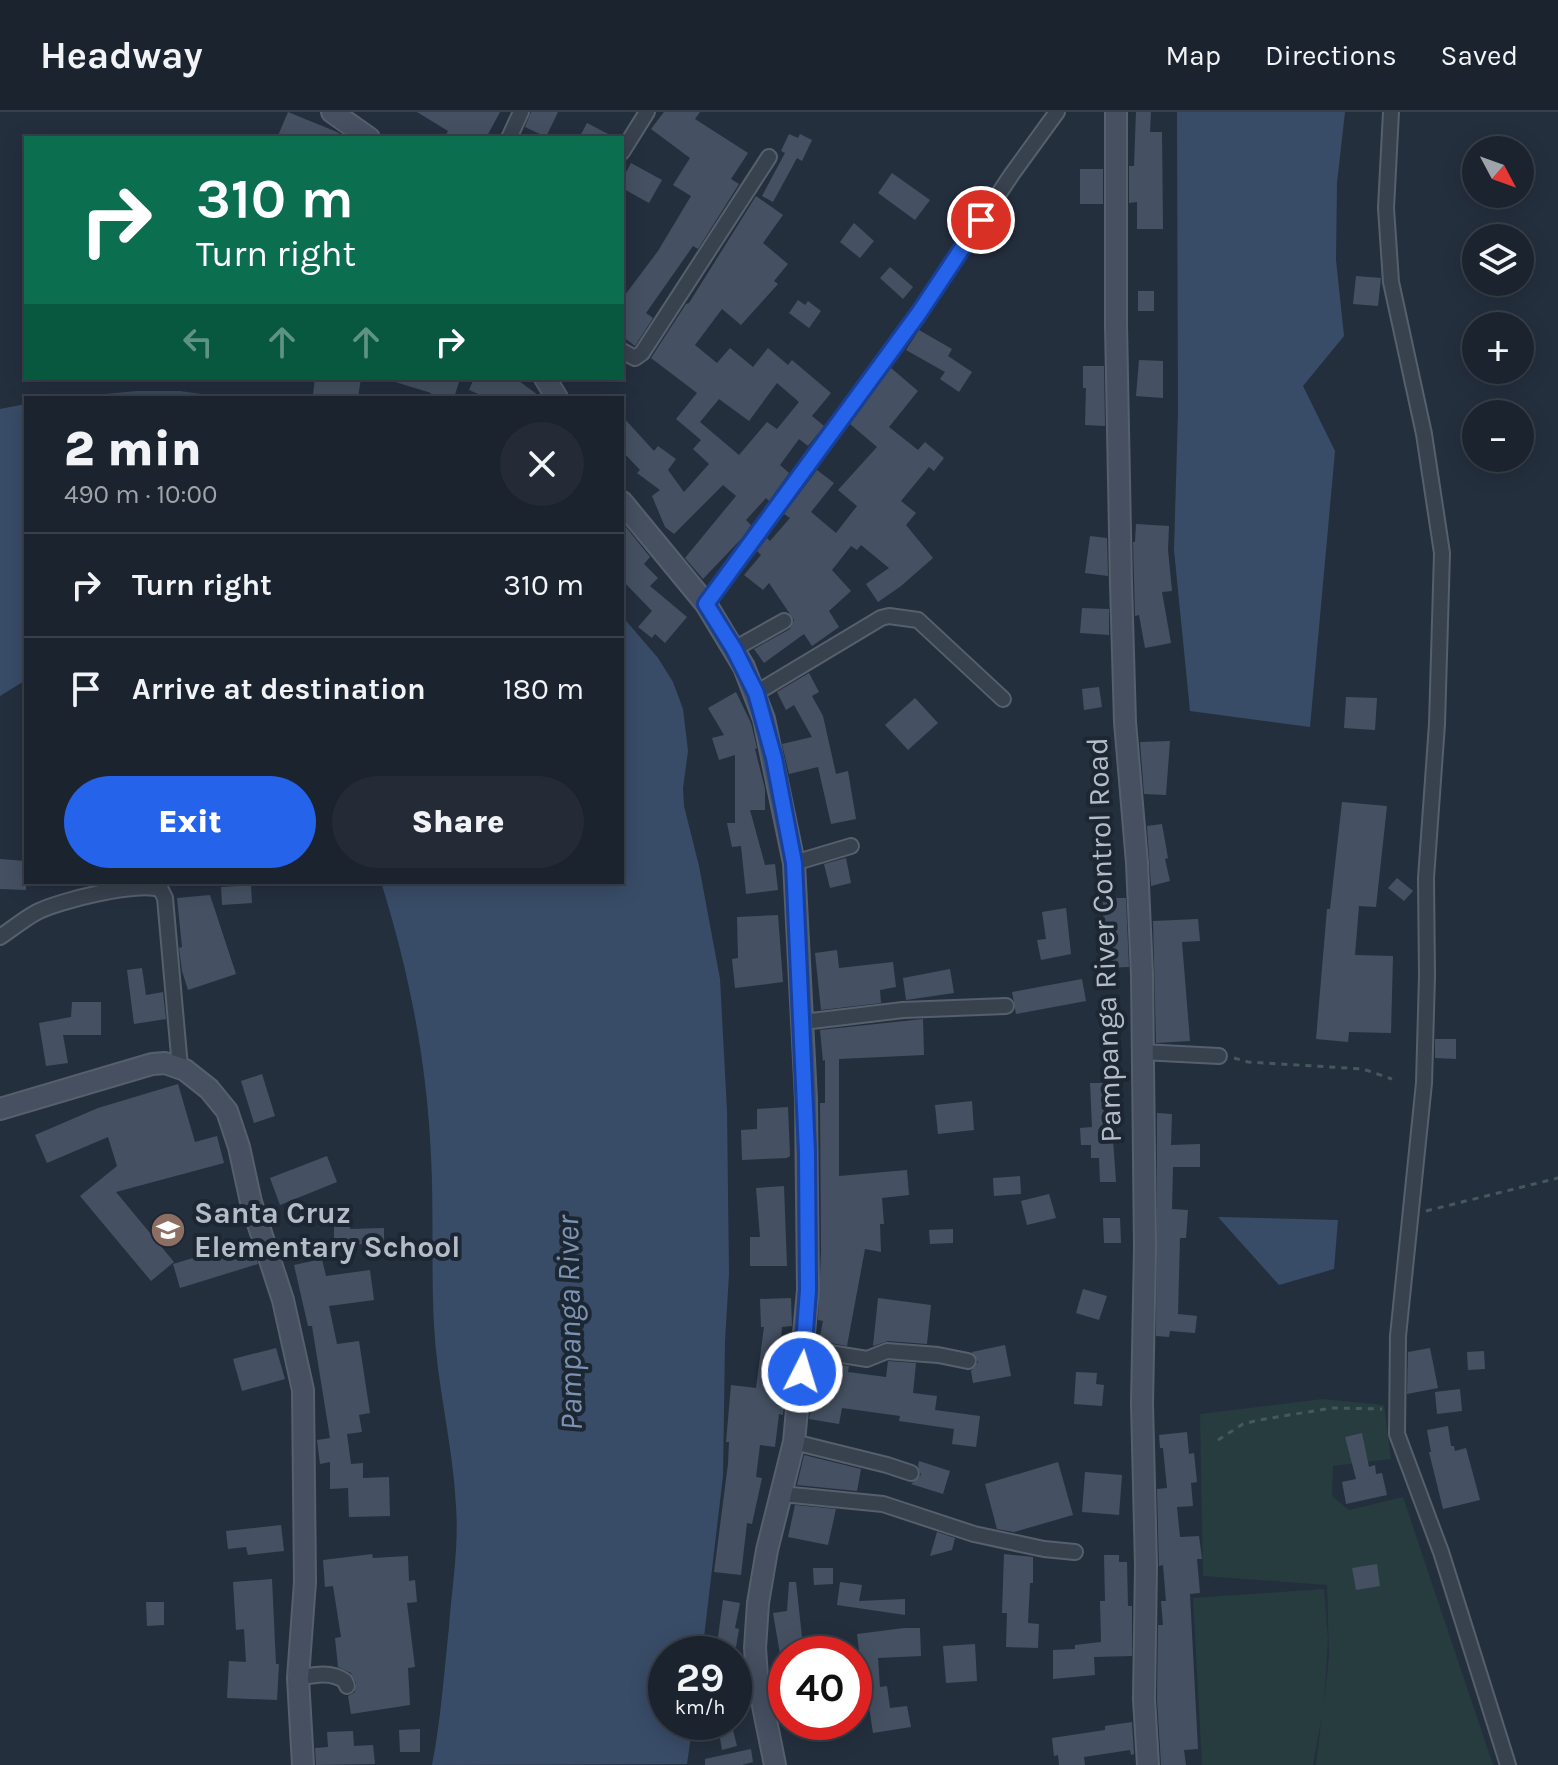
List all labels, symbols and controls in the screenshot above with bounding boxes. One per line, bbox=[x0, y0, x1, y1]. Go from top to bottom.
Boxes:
text: Headway bbox=[40, 33, 203, 78]
text: Map bbox=[1166, 39, 1221, 72]
text: Directions bbox=[1265, 39, 1397, 72]
text: Saved bbox=[1441, 39, 1518, 72]
north arrow bbox=[1462, 136, 1534, 208]
map controls bbox=[1462, 136, 1534, 472]
text: 310 m bbox=[196, 166, 354, 231]
icon: right bbox=[64, 168, 168, 272]
pin bbox=[947, 186, 1015, 254]
icon: arrive bbox=[959, 198, 1003, 242]
button: layers bbox=[1462, 224, 1534, 296]
text: Turn right bbox=[196, 233, 356, 275]
button: + bbox=[1462, 312, 1534, 384]
icon: left bbox=[176, 320, 220, 364]
icon: ahead bbox=[260, 320, 304, 364]
icon: ahead bbox=[344, 320, 388, 364]
icon: right bbox=[428, 320, 472, 364]
button: − bbox=[1462, 400, 1534, 472]
text: 2 min bbox=[64, 421, 202, 477]
button: close bbox=[500, 422, 584, 506]
text: 490 m · 10:00 bbox=[64, 479, 217, 510]
icon: right bbox=[64, 563, 108, 607]
text: Turn right bbox=[132, 567, 272, 603]
text: 310 m bbox=[503, 567, 584, 603]
icon: arrive bbox=[64, 667, 108, 711]
text: Arrive at destination bbox=[132, 671, 426, 707]
text: 180 m bbox=[503, 671, 584, 707]
street label: Pampanga River Control Road bbox=[1079, 737, 1129, 1143]
button: Exit bbox=[64, 776, 316, 868]
button: Share bbox=[332, 776, 584, 868]
place label: Santa Cruz Elementary School bbox=[194, 1195, 460, 1265]
school or university icon: Santa Cruz Elementary School bbox=[149, 1211, 187, 1249]
water label: Pampanga River bbox=[549, 1214, 590, 1431]
position arrow bbox=[760, 1330, 844, 1414]
speed limit sign: 40 bbox=[768, 1636, 872, 1740]
text: 29 bbox=[676, 1654, 724, 1701]
text: km/h bbox=[675, 1696, 725, 1719]

